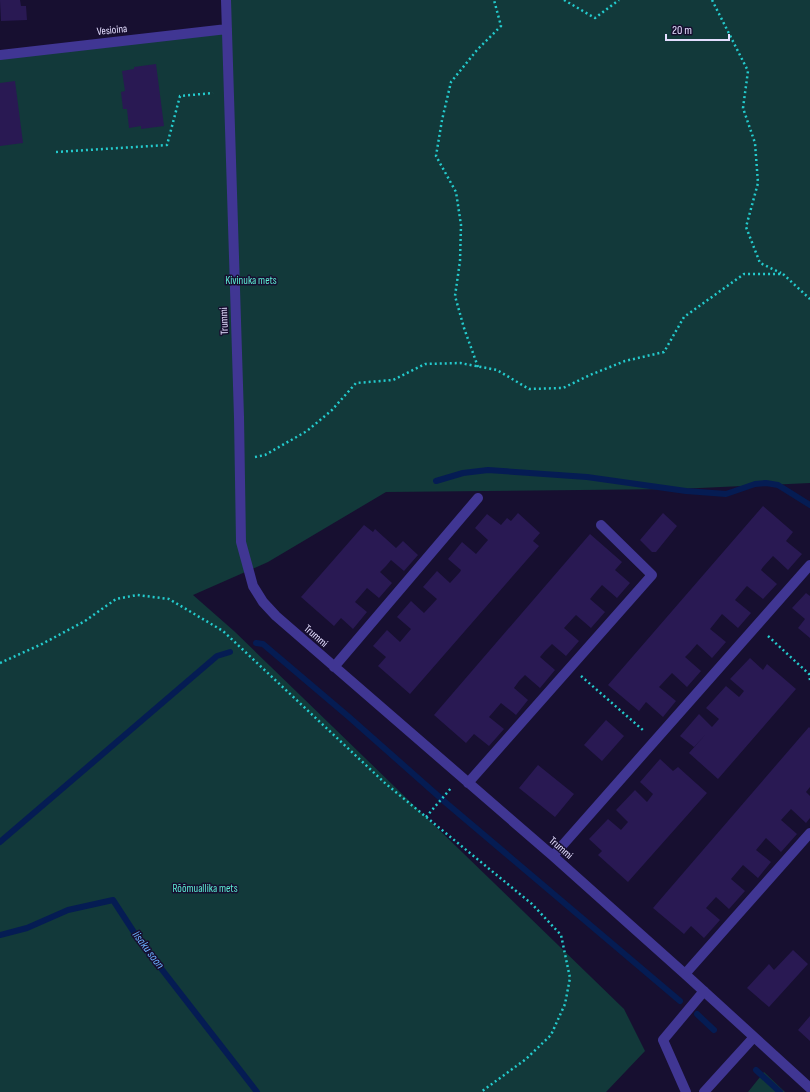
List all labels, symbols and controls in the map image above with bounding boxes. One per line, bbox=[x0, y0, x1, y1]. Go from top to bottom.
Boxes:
scale bar bbox=[666, 16, 729, 42]
street label: Vesioina bbox=[96, 22, 128, 38]
text: 20 m bbox=[672, 23, 692, 38]
park label: Kivinuka mets bbox=[225, 274, 277, 287]
street label: Trummi bbox=[217, 307, 231, 335]
street label: Trummi bbox=[301, 622, 331, 650]
street label: Trummi bbox=[546, 834, 576, 862]
park label: Rõõmuallika mets bbox=[172, 882, 238, 895]
water label: Iisaku soon bbox=[129, 928, 167, 972]

